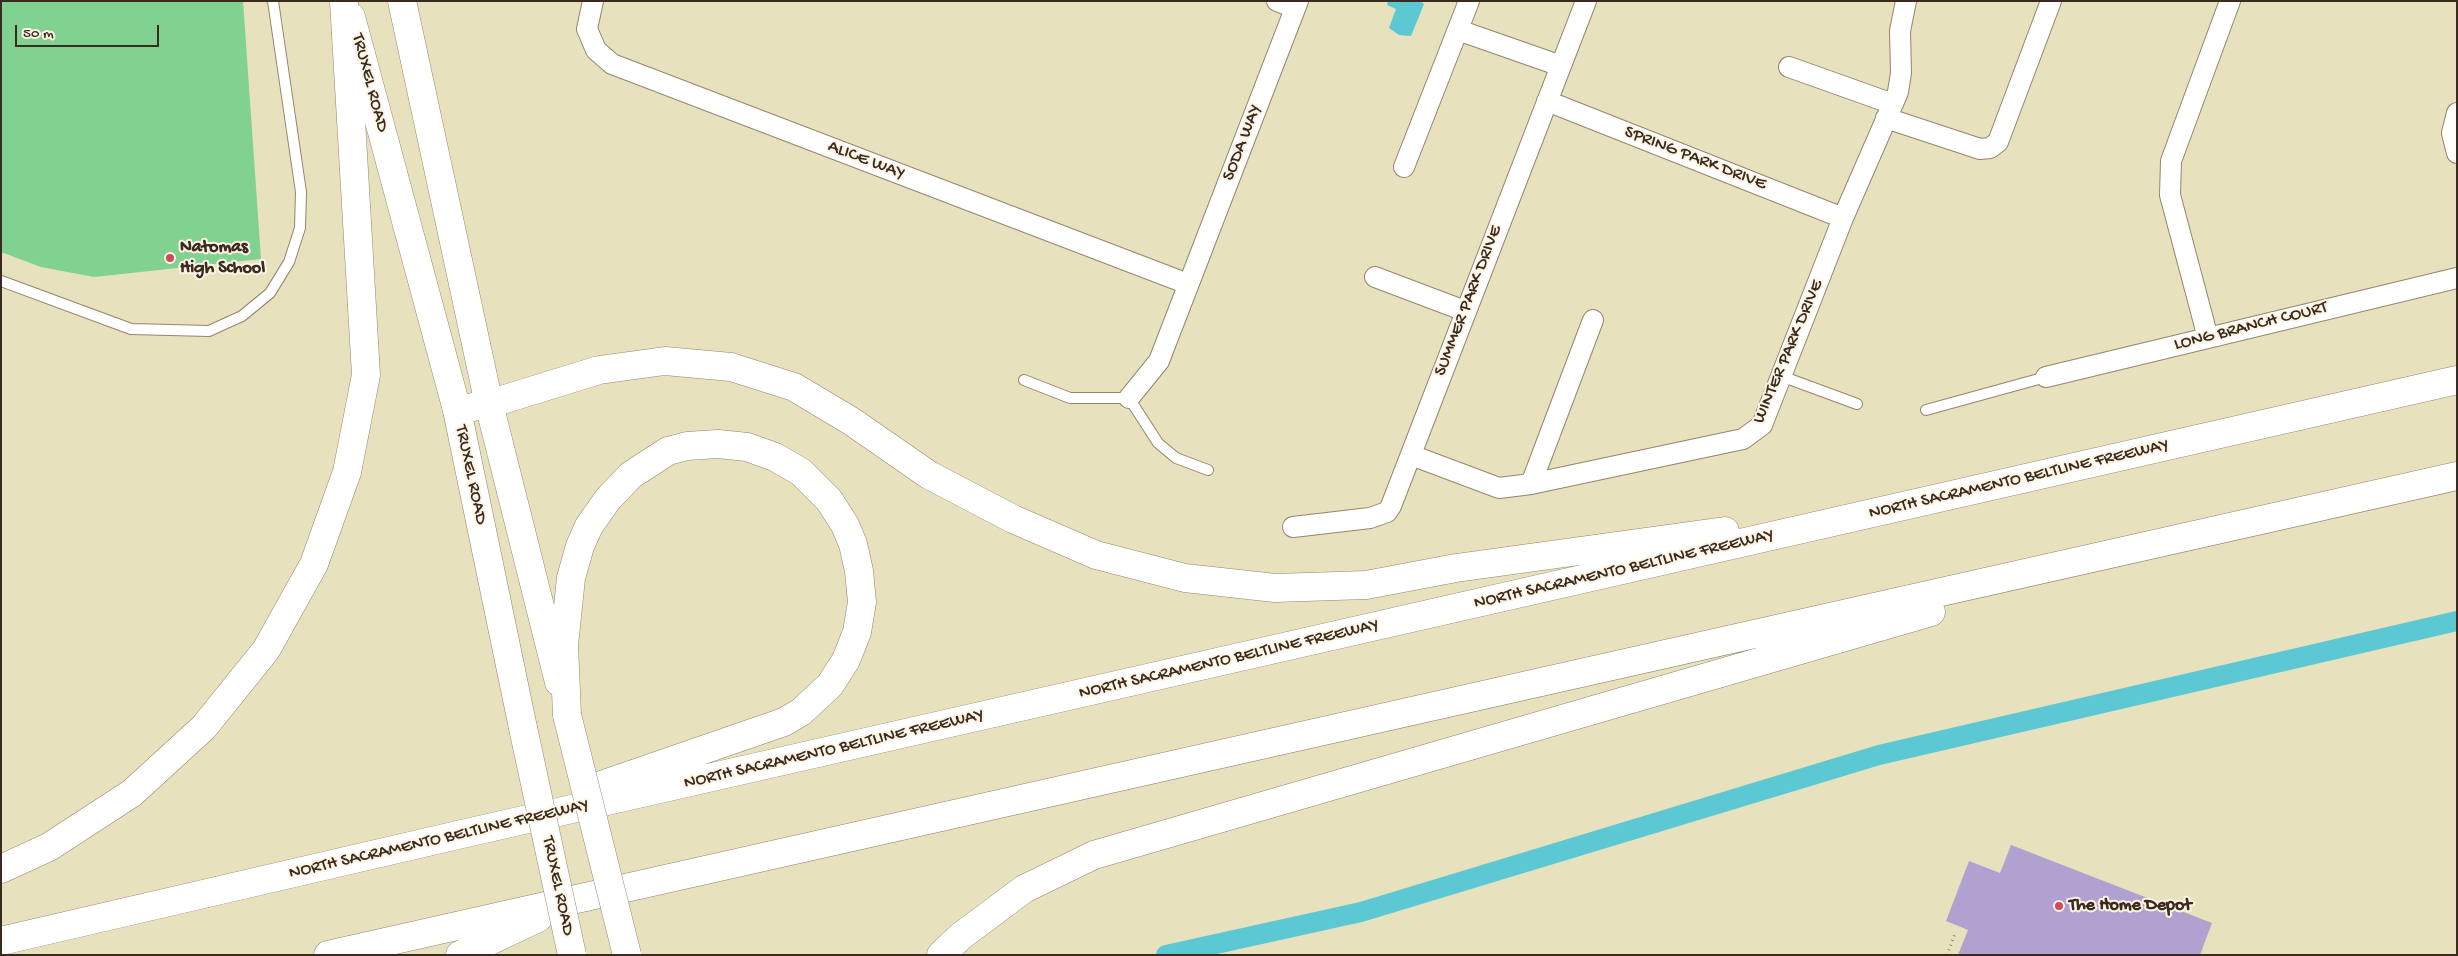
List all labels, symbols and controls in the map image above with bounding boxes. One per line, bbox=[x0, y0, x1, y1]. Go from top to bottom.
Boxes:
scale bar bbox=[18, 15, 161, 47]
text: 50 m bbox=[23, 25, 54, 43]
street label: TRUXEL ROAD bbox=[346, 31, 392, 135]
street label: SODA WAY bbox=[1219, 102, 1267, 184]
street label: SPRING PARK DRIVE bbox=[1621, 122, 1769, 196]
street label: ALICE WAY bbox=[824, 136, 908, 186]
street label: SUMMER PARK DRIVE bbox=[1430, 223, 1508, 379]
place label: Natomas High School bbox=[180, 237, 265, 280]
marker: Natomas High School bbox=[164, 252, 176, 264]
street label: WINTER PARK DRIVE bbox=[1749, 277, 1829, 427]
street label: LONG BRANCH COURT bbox=[2172, 297, 2330, 357]
street label: TRUXEL ROAD bbox=[449, 423, 491, 527]
street label: NORTH SACRAMENTO BELTLINE FREEWAY bbox=[1867, 435, 2171, 525]
street label: NORTH SACRAMENTO BELTLINE FREEWAY bbox=[1472, 525, 1776, 615]
street label: NORTH SACRAMENTO BELTLINE FREEWAY bbox=[1077, 615, 1381, 705]
street label: NORTH SACRAMENTO BELTLINE FREEWAY bbox=[682, 705, 986, 795]
street label: NORTH SACRAMENTO BELTLINE FREEWAY bbox=[287, 795, 591, 885]
street label: TRUXEL ROAD bbox=[536, 834, 578, 938]
place label: The Home Depot bbox=[2069, 895, 2192, 917]
marker: The Home Depot bbox=[2053, 900, 2065, 912]

